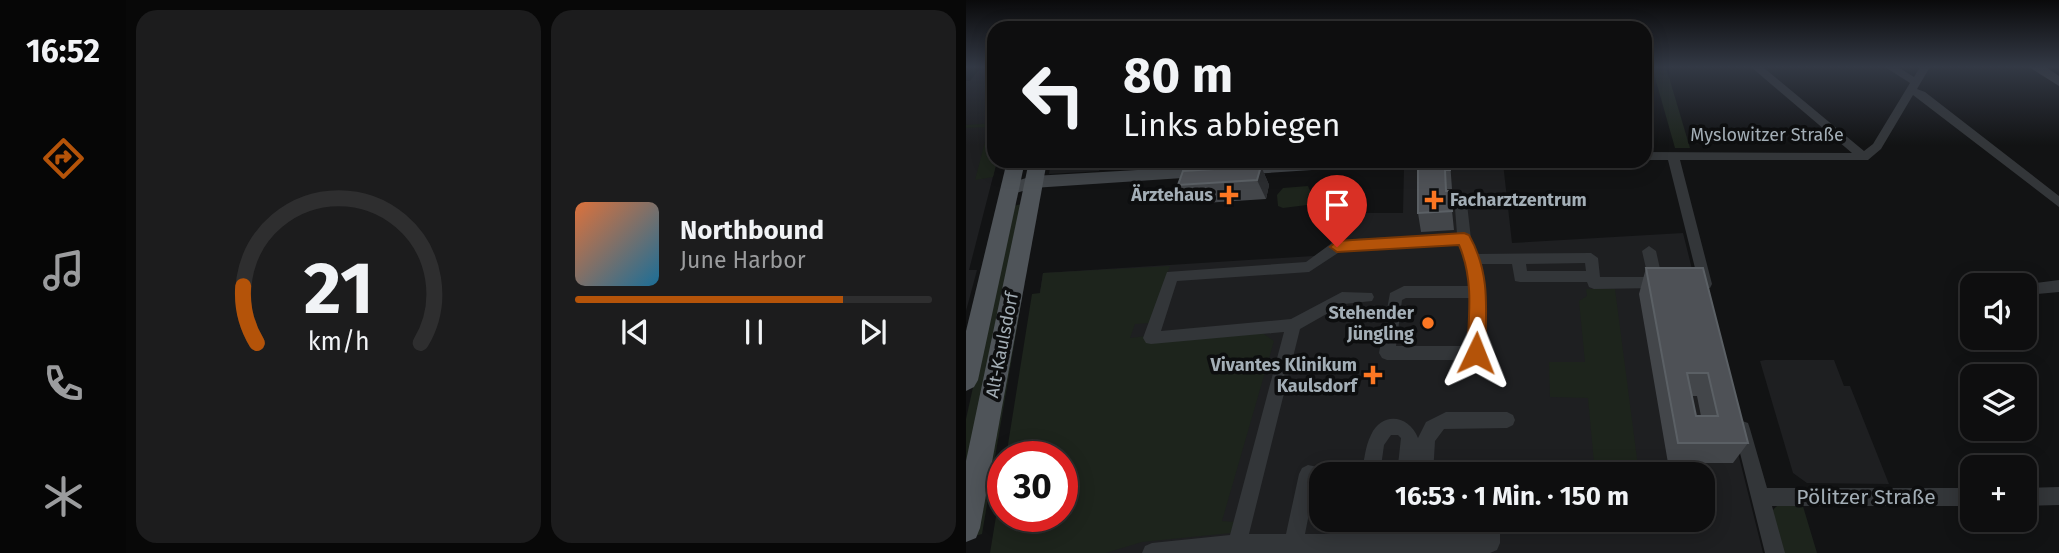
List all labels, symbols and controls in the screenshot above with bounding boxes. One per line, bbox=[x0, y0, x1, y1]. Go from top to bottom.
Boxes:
text: 16:52 bbox=[26, 32, 100, 70]
text: 80 m bbox=[1123, 46, 1233, 105]
icon: left bbox=[1008, 49, 1099, 140]
text: Links abbiegen bbox=[1123, 106, 1341, 144]
street label: Myslowitzer Straße bbox=[1690, 124, 1844, 146]
icon: directions bbox=[39, 134, 88, 183]
pin bbox=[1307, 175, 1367, 247]
place label: Ärztehaus bbox=[1130, 184, 1213, 206]
marker: Ärztehaus bbox=[1219, 185, 1239, 205]
icon: arrive bbox=[1318, 186, 1356, 224]
place label: Facharztzentrum bbox=[1450, 189, 1587, 211]
marker: Facharztzentrum bbox=[1424, 190, 1444, 210]
text: Northbound bbox=[680, 215, 824, 246]
text: 21 bbox=[304, 245, 373, 332]
icon: music bbox=[39, 246, 88, 295]
text: June Harbor bbox=[680, 246, 806, 274]
map controls bbox=[1960, 273, 2037, 532]
button: sound bbox=[1960, 273, 2037, 350]
street label: Alt-Kaulsdorf bbox=[981, 288, 1023, 400]
place label: Stehender Jüngling bbox=[1328, 302, 1415, 345]
icon: previous bbox=[616, 313, 654, 351]
icon: pause bbox=[735, 313, 773, 351]
icon: next bbox=[854, 313, 892, 351]
marker: Stehender Jüngling bbox=[1420, 315, 1436, 331]
position arrow bbox=[1439, 316, 1513, 390]
text: km/h bbox=[308, 326, 369, 356]
place label: Vivantes Klinikum Kaulsdorf bbox=[1209, 354, 1359, 397]
icon: phone bbox=[39, 359, 88, 408]
button: layers bbox=[1960, 364, 2037, 441]
marker: Vivantes Klinikum Kaulsdorf bbox=[1363, 365, 1383, 385]
speed limit sign: 30 bbox=[987, 441, 1078, 532]
button: + bbox=[1960, 455, 2037, 532]
icon: climate bbox=[39, 472, 88, 521]
text: 16:53 · 1 Min. · 150 m bbox=[1395, 481, 1629, 512]
street label: Pölitzer Straße bbox=[1796, 484, 1936, 510]

